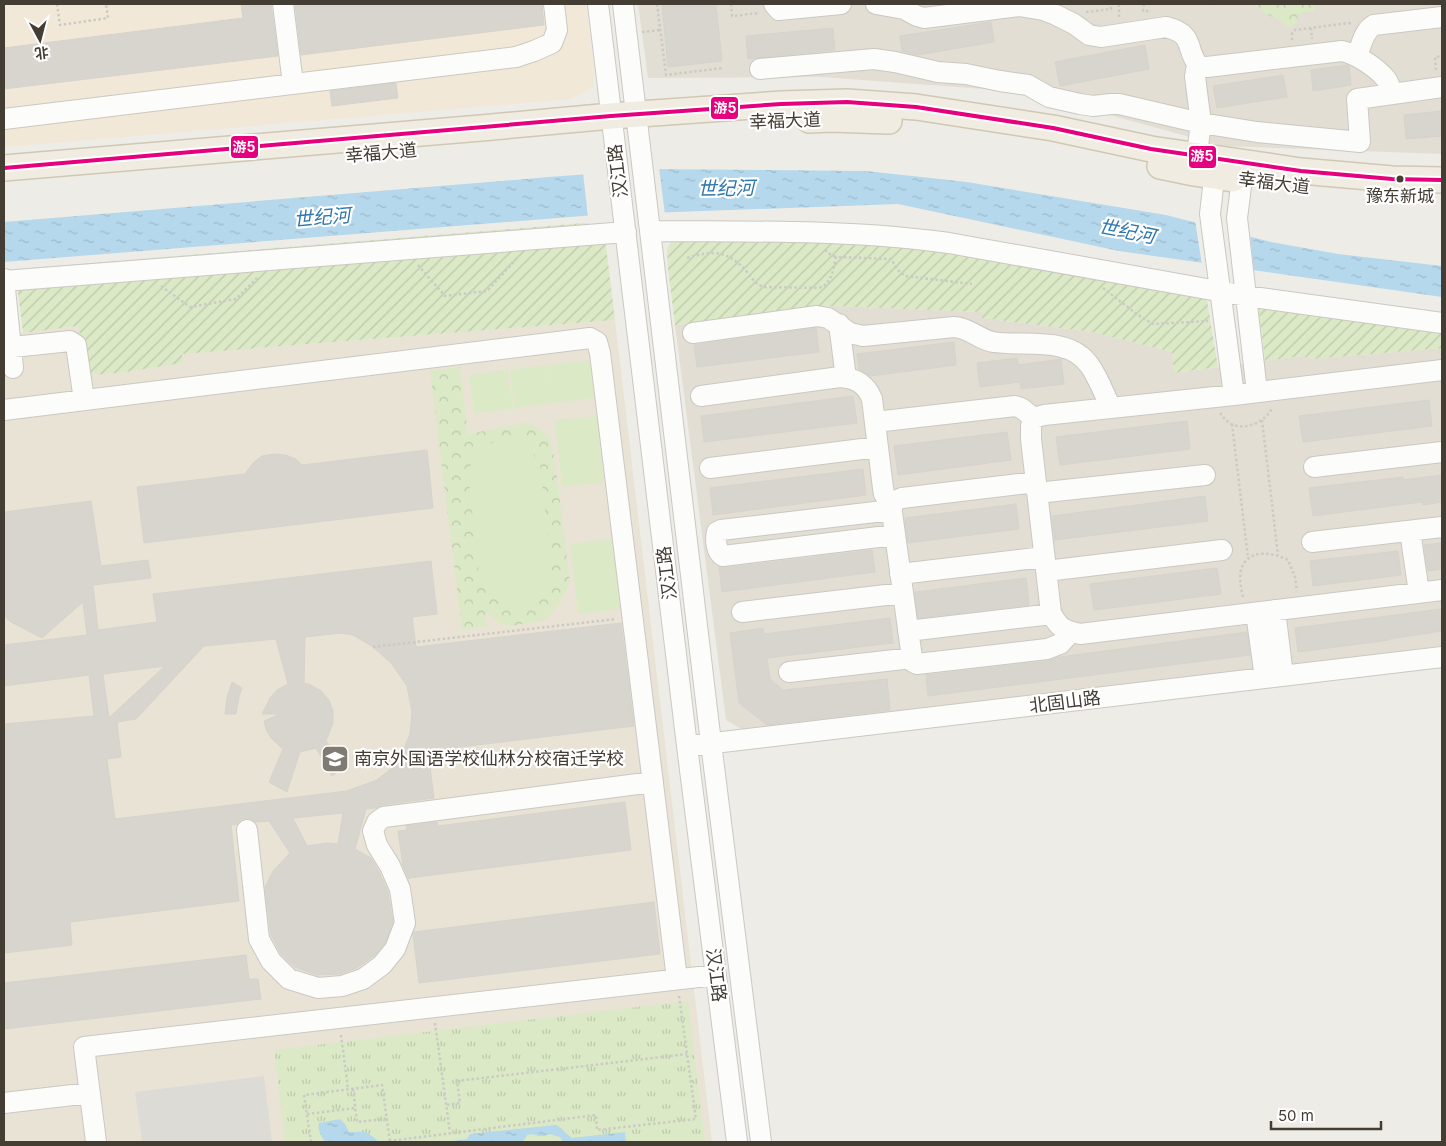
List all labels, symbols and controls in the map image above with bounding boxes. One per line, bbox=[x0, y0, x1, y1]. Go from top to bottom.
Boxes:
north arrow bbox=[15, 15, 65, 65]
text: 北 bbox=[34, 44, 50, 63]
line badge: 游5 bbox=[710, 96, 739, 120]
text: 游5 bbox=[714, 99, 737, 116]
street label: 幸福大道 bbox=[749, 109, 821, 132]
line badge: 游5 bbox=[230, 135, 259, 159]
text: 游5 bbox=[233, 138, 256, 155]
street label: 幸福大道 bbox=[344, 139, 418, 166]
street label: 汉江路 bbox=[604, 143, 631, 199]
line badge: 游5 bbox=[1188, 145, 1217, 169]
text: 游5 bbox=[1191, 147, 1214, 164]
street label: 幸福大道 bbox=[1237, 168, 1311, 197]
marker: 豫东新城 bbox=[1395, 174, 1405, 184]
water label: 世纪河 bbox=[697, 176, 759, 200]
place label: 豫东新城 bbox=[1366, 186, 1434, 206]
water label: 世纪河 bbox=[293, 203, 355, 231]
water label: 世纪河 bbox=[1097, 215, 1161, 249]
street label: 汉江路 bbox=[653, 545, 680, 601]
street label: 北固山路 bbox=[1028, 687, 1102, 716]
school or university icon: 南京外国语学校仙林分校宿迁学校 bbox=[320, 744, 350, 774]
place label: 南京外国语学校仙林分校宿迁学校 bbox=[354, 748, 624, 769]
street label: 汉江路 bbox=[703, 947, 730, 1003]
scale bar bbox=[1271, 1098, 1381, 1130]
text: 50 m bbox=[1278, 1106, 1314, 1125]

